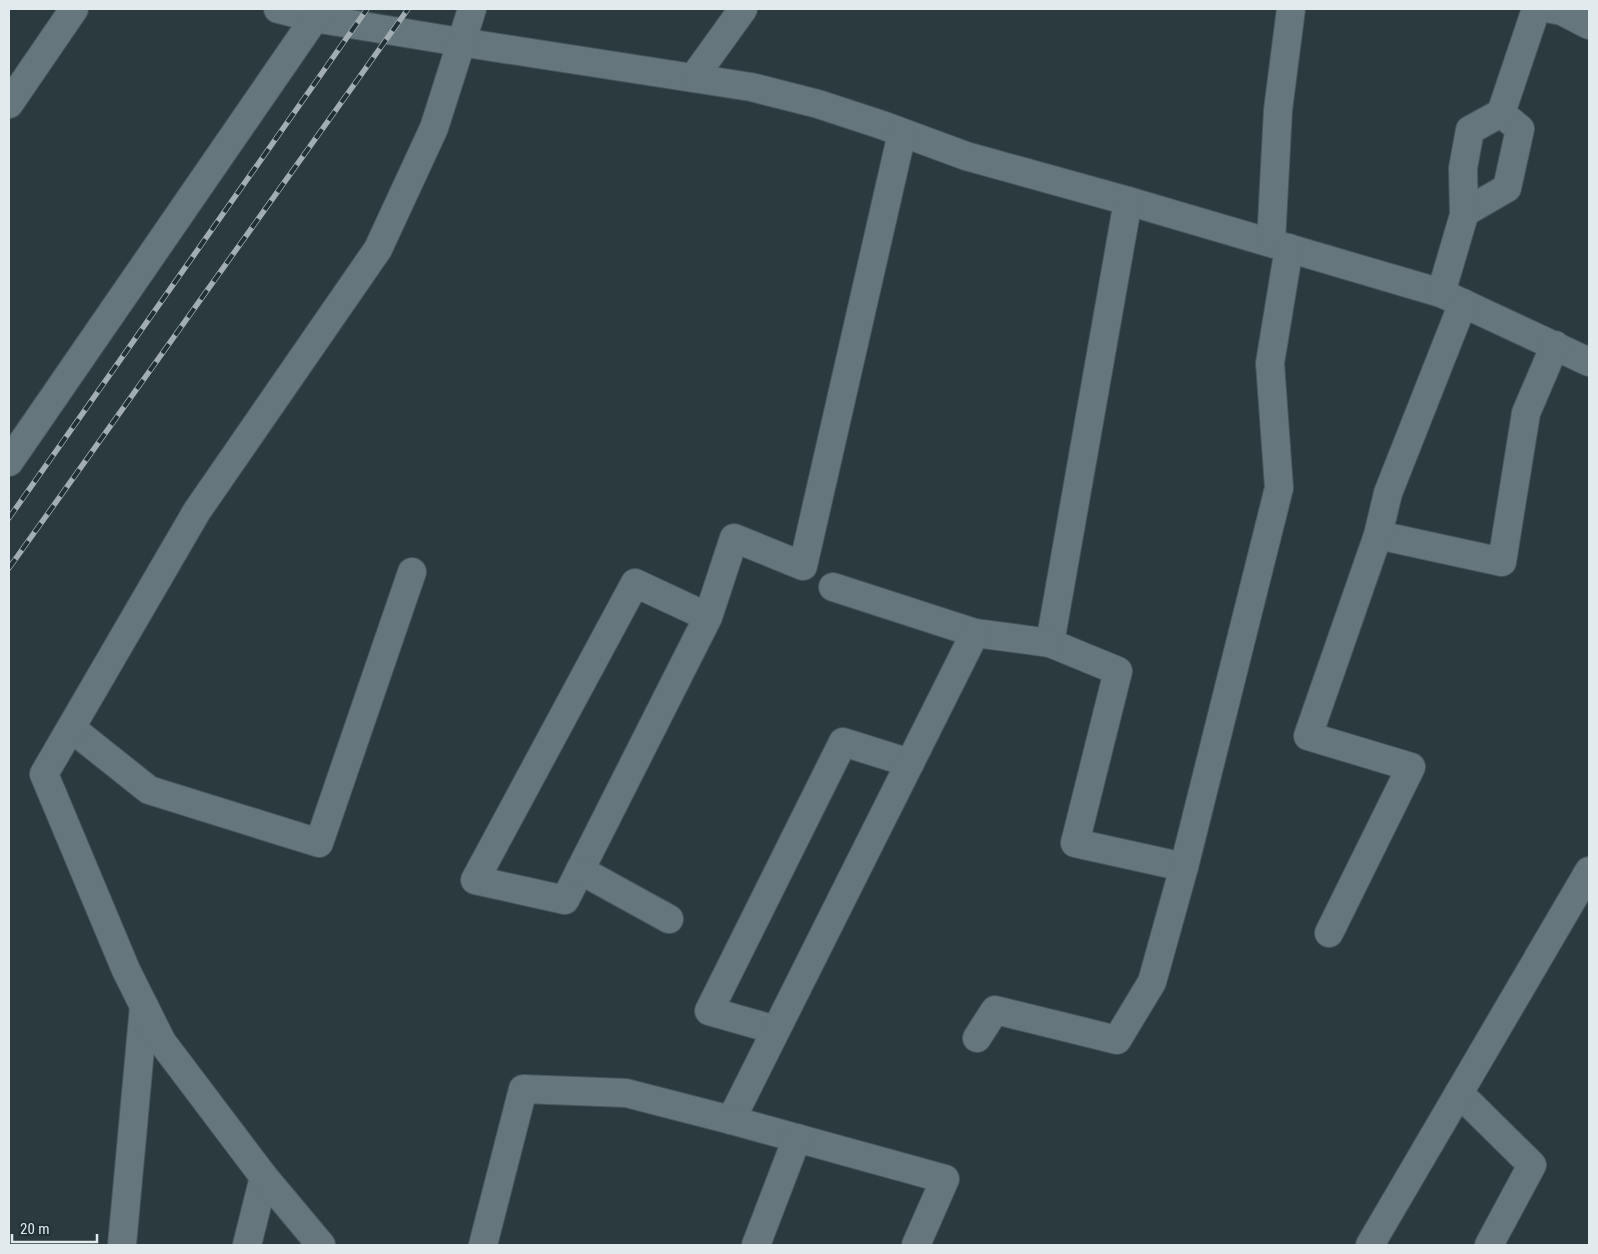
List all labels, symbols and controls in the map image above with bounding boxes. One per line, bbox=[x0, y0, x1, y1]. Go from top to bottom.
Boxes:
scale bar bbox=[12, 1212, 98, 1244]
text: 20 m bbox=[20, 1220, 50, 1238]

